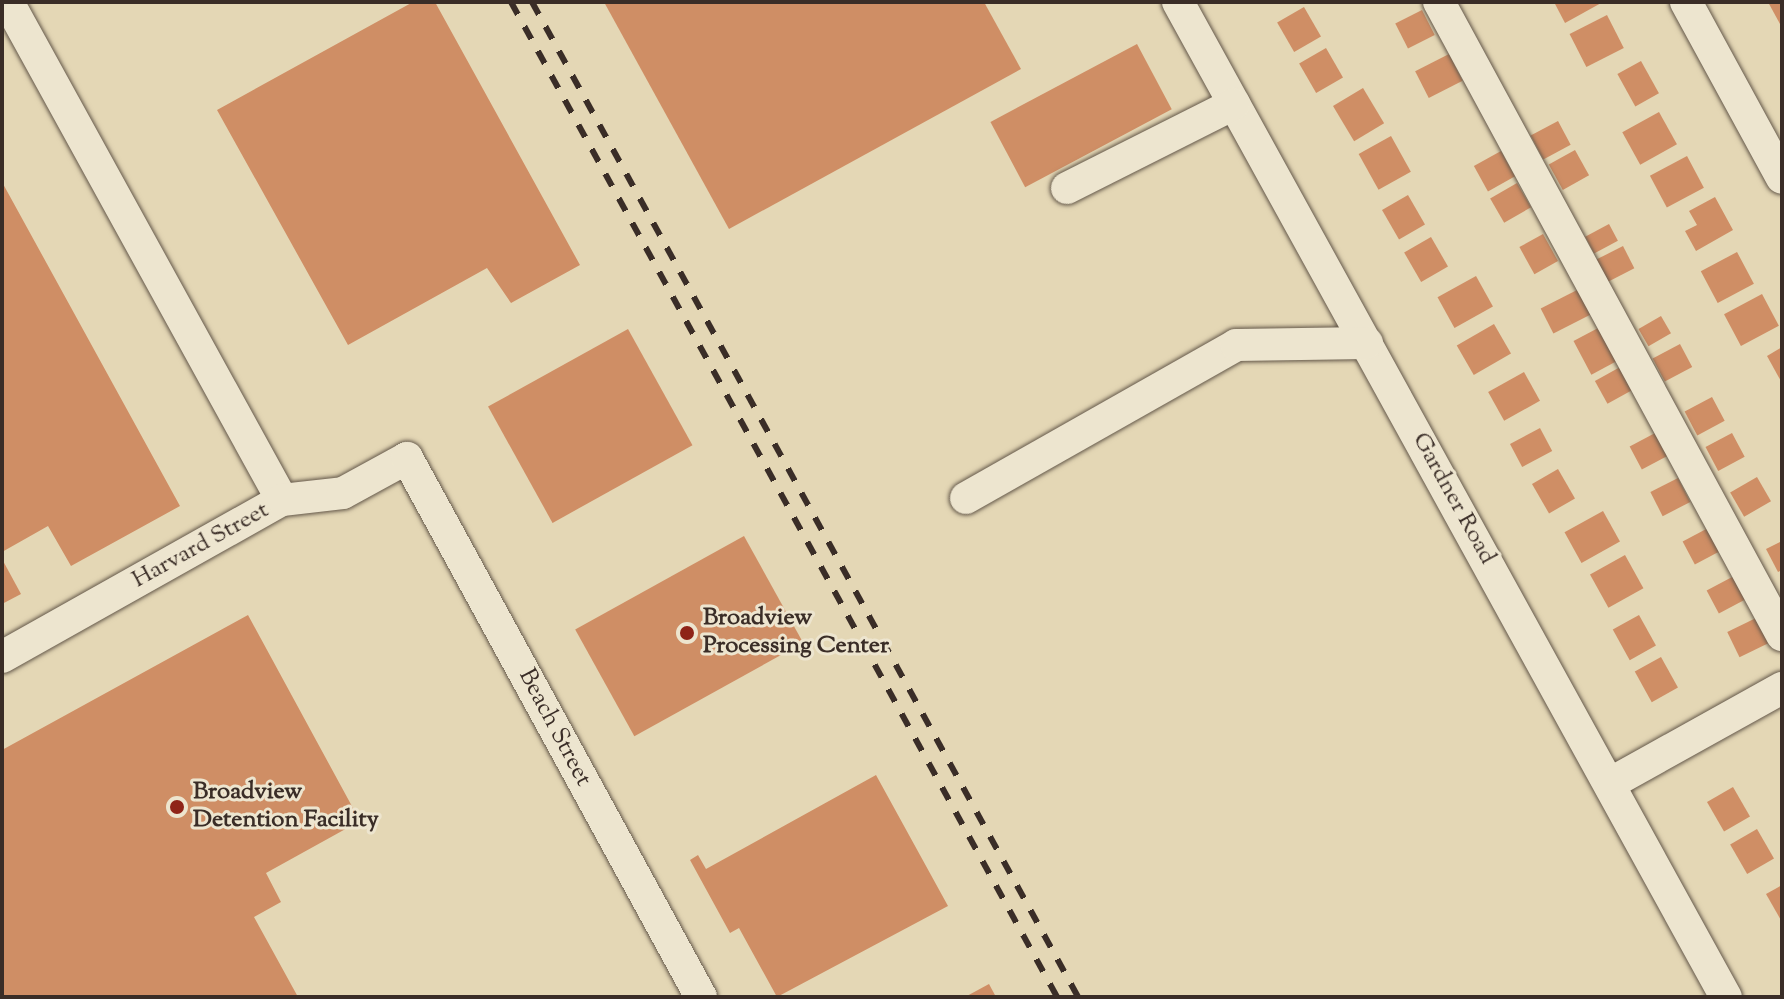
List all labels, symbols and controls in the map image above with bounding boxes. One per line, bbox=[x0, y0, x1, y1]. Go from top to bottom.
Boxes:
street label: Gardner Road bbox=[1405, 428, 1501, 570]
street label: Harvard Street bbox=[128, 497, 274, 595]
place label: Broadview Processing Center bbox=[703, 605, 889, 661]
marker: Broadview Processing Center bbox=[678, 624, 696, 642]
street label: Beach Street bbox=[511, 664, 597, 792]
place label: Broadview Detention Facility bbox=[193, 779, 379, 835]
marker: Broadview Detention Facility bbox=[168, 798, 186, 816]

